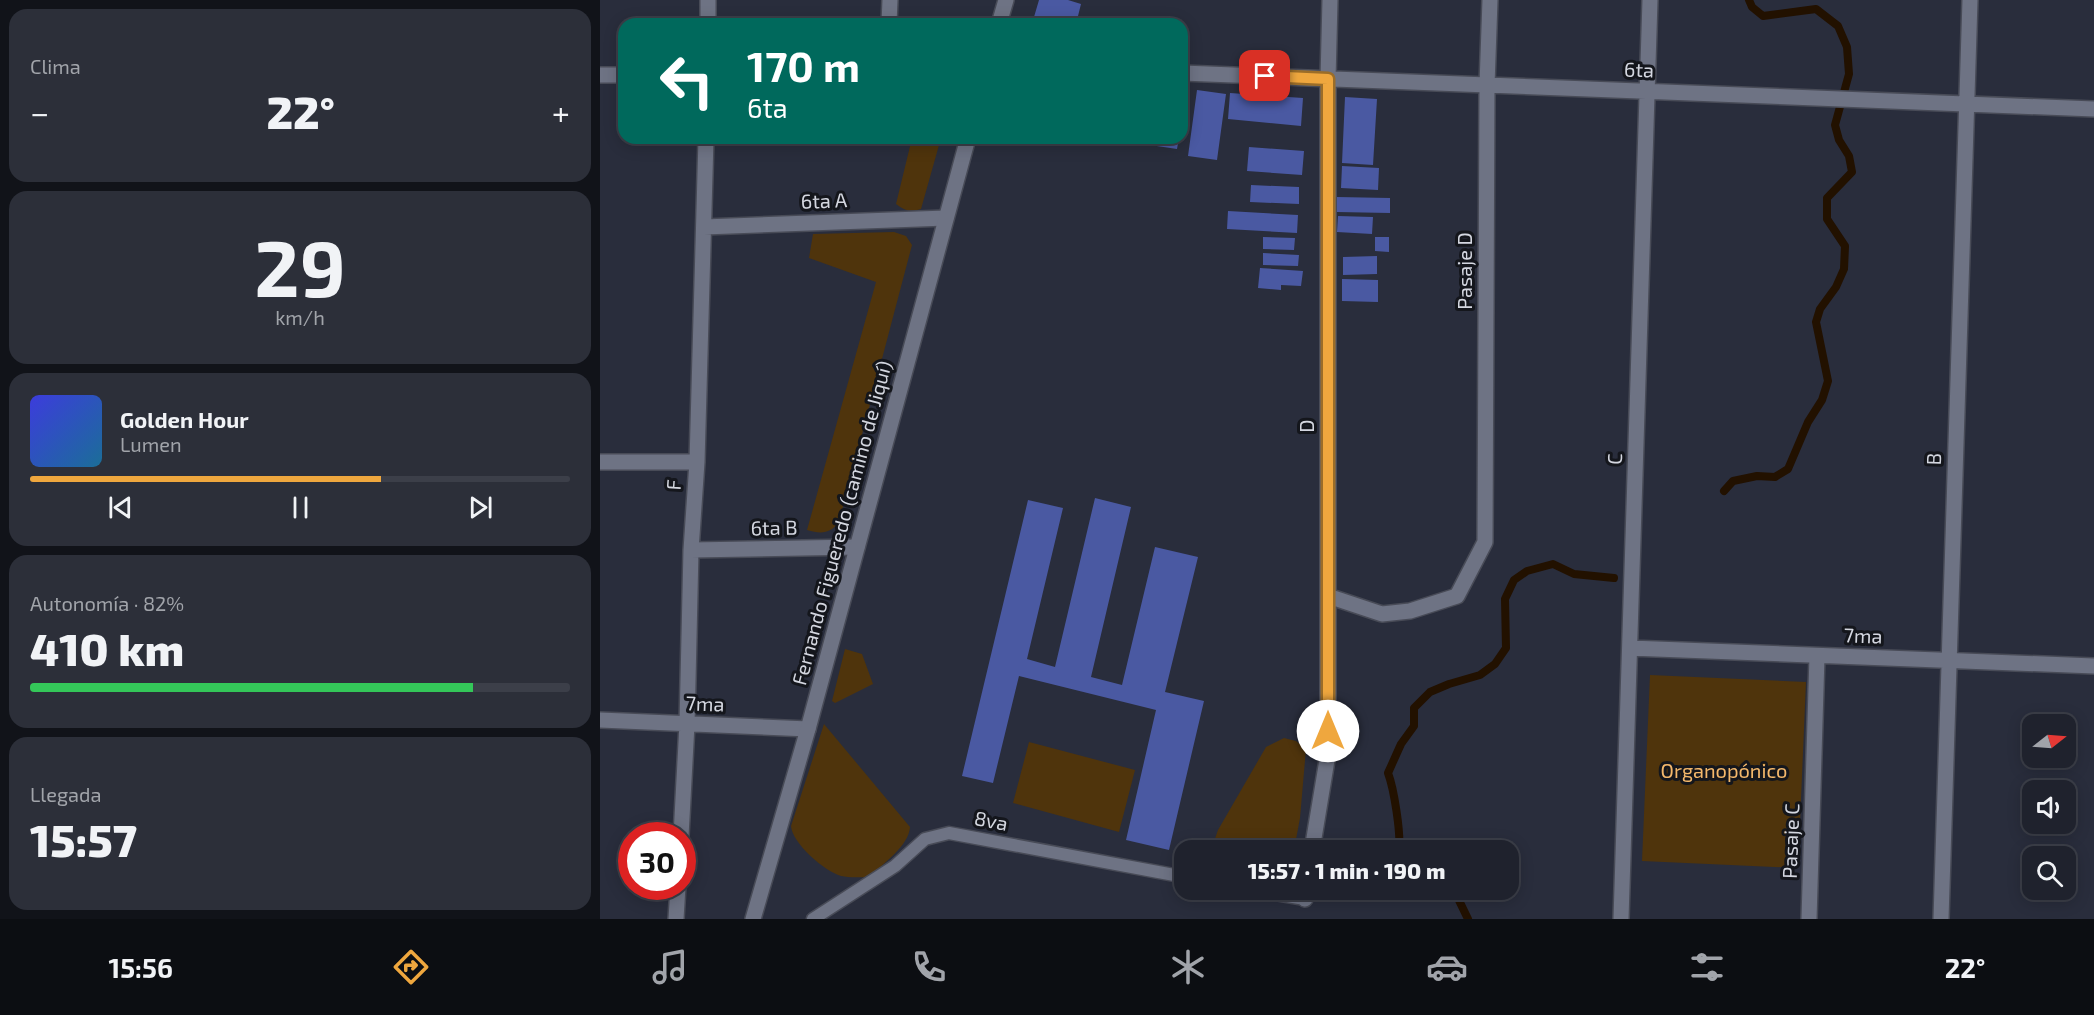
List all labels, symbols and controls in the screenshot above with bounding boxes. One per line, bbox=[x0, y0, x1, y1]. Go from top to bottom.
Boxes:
text: 170 m bbox=[747, 40, 860, 90]
icon: left bbox=[648, 42, 726, 120]
pin bbox=[1239, 50, 1290, 101]
text: Clima bbox=[30, 54, 81, 78]
street label: 6ta bbox=[1624, 56, 1654, 82]
icon: arrive bbox=[1248, 59, 1281, 92]
text: 22° bbox=[266, 84, 335, 138]
text: 6ta bbox=[747, 91, 788, 123]
text: − bbox=[30, 92, 49, 132]
text: + bbox=[552, 92, 570, 132]
street label: 6ta A bbox=[800, 187, 848, 213]
text: 29 bbox=[254, 219, 346, 313]
street label: Pasaje D bbox=[1452, 232, 1476, 310]
text: km/h bbox=[275, 305, 325, 329]
street label: Fernando Figueredo (camino de Jiquí) bbox=[786, 358, 896, 688]
text: Golden Hour bbox=[120, 406, 249, 432]
street label: D bbox=[1294, 419, 1318, 433]
text: Lumen bbox=[120, 432, 182, 456]
street label: B bbox=[1921, 452, 1945, 466]
street label: C bbox=[1602, 453, 1626, 465]
street label: F bbox=[661, 478, 685, 491]
icon: previous bbox=[104, 491, 137, 524]
icon: pause bbox=[284, 491, 317, 524]
icon: next bbox=[464, 491, 497, 524]
street label: 6ta B bbox=[750, 515, 798, 539]
text: Autonomía · 82% bbox=[30, 591, 184, 615]
text: 410 km bbox=[30, 621, 184, 675]
street label: 7ma bbox=[1843, 622, 1883, 648]
street label: 7ma bbox=[685, 690, 725, 716]
position arrow bbox=[1296, 699, 1360, 763]
north arrow bbox=[2022, 714, 2076, 768]
map controls bbox=[2022, 714, 2076, 900]
park label: Organopónico bbox=[1661, 758, 1787, 782]
button: sound bbox=[2022, 780, 2076, 834]
text: Llegada bbox=[30, 782, 101, 806]
street label: Pasaje C bbox=[1777, 803, 1803, 879]
street label: 8va bbox=[972, 805, 1010, 835]
text: 15:57 bbox=[30, 812, 137, 866]
speed limit sign: 30 bbox=[618, 822, 696, 900]
button: search bbox=[2022, 846, 2076, 900]
text: 15:57 · 1 min · 190 m bbox=[1248, 857, 1445, 883]
icon: directions bbox=[390, 946, 432, 988]
icon: music bbox=[649, 946, 691, 988]
icon: phone bbox=[908, 946, 950, 988]
icon: climate bbox=[1167, 946, 1209, 988]
icon: car bbox=[1426, 946, 1468, 988]
icon: filters bbox=[1686, 946, 1728, 988]
text: 15:56 bbox=[109, 951, 173, 983]
text: 22° bbox=[1945, 951, 1985, 983]

